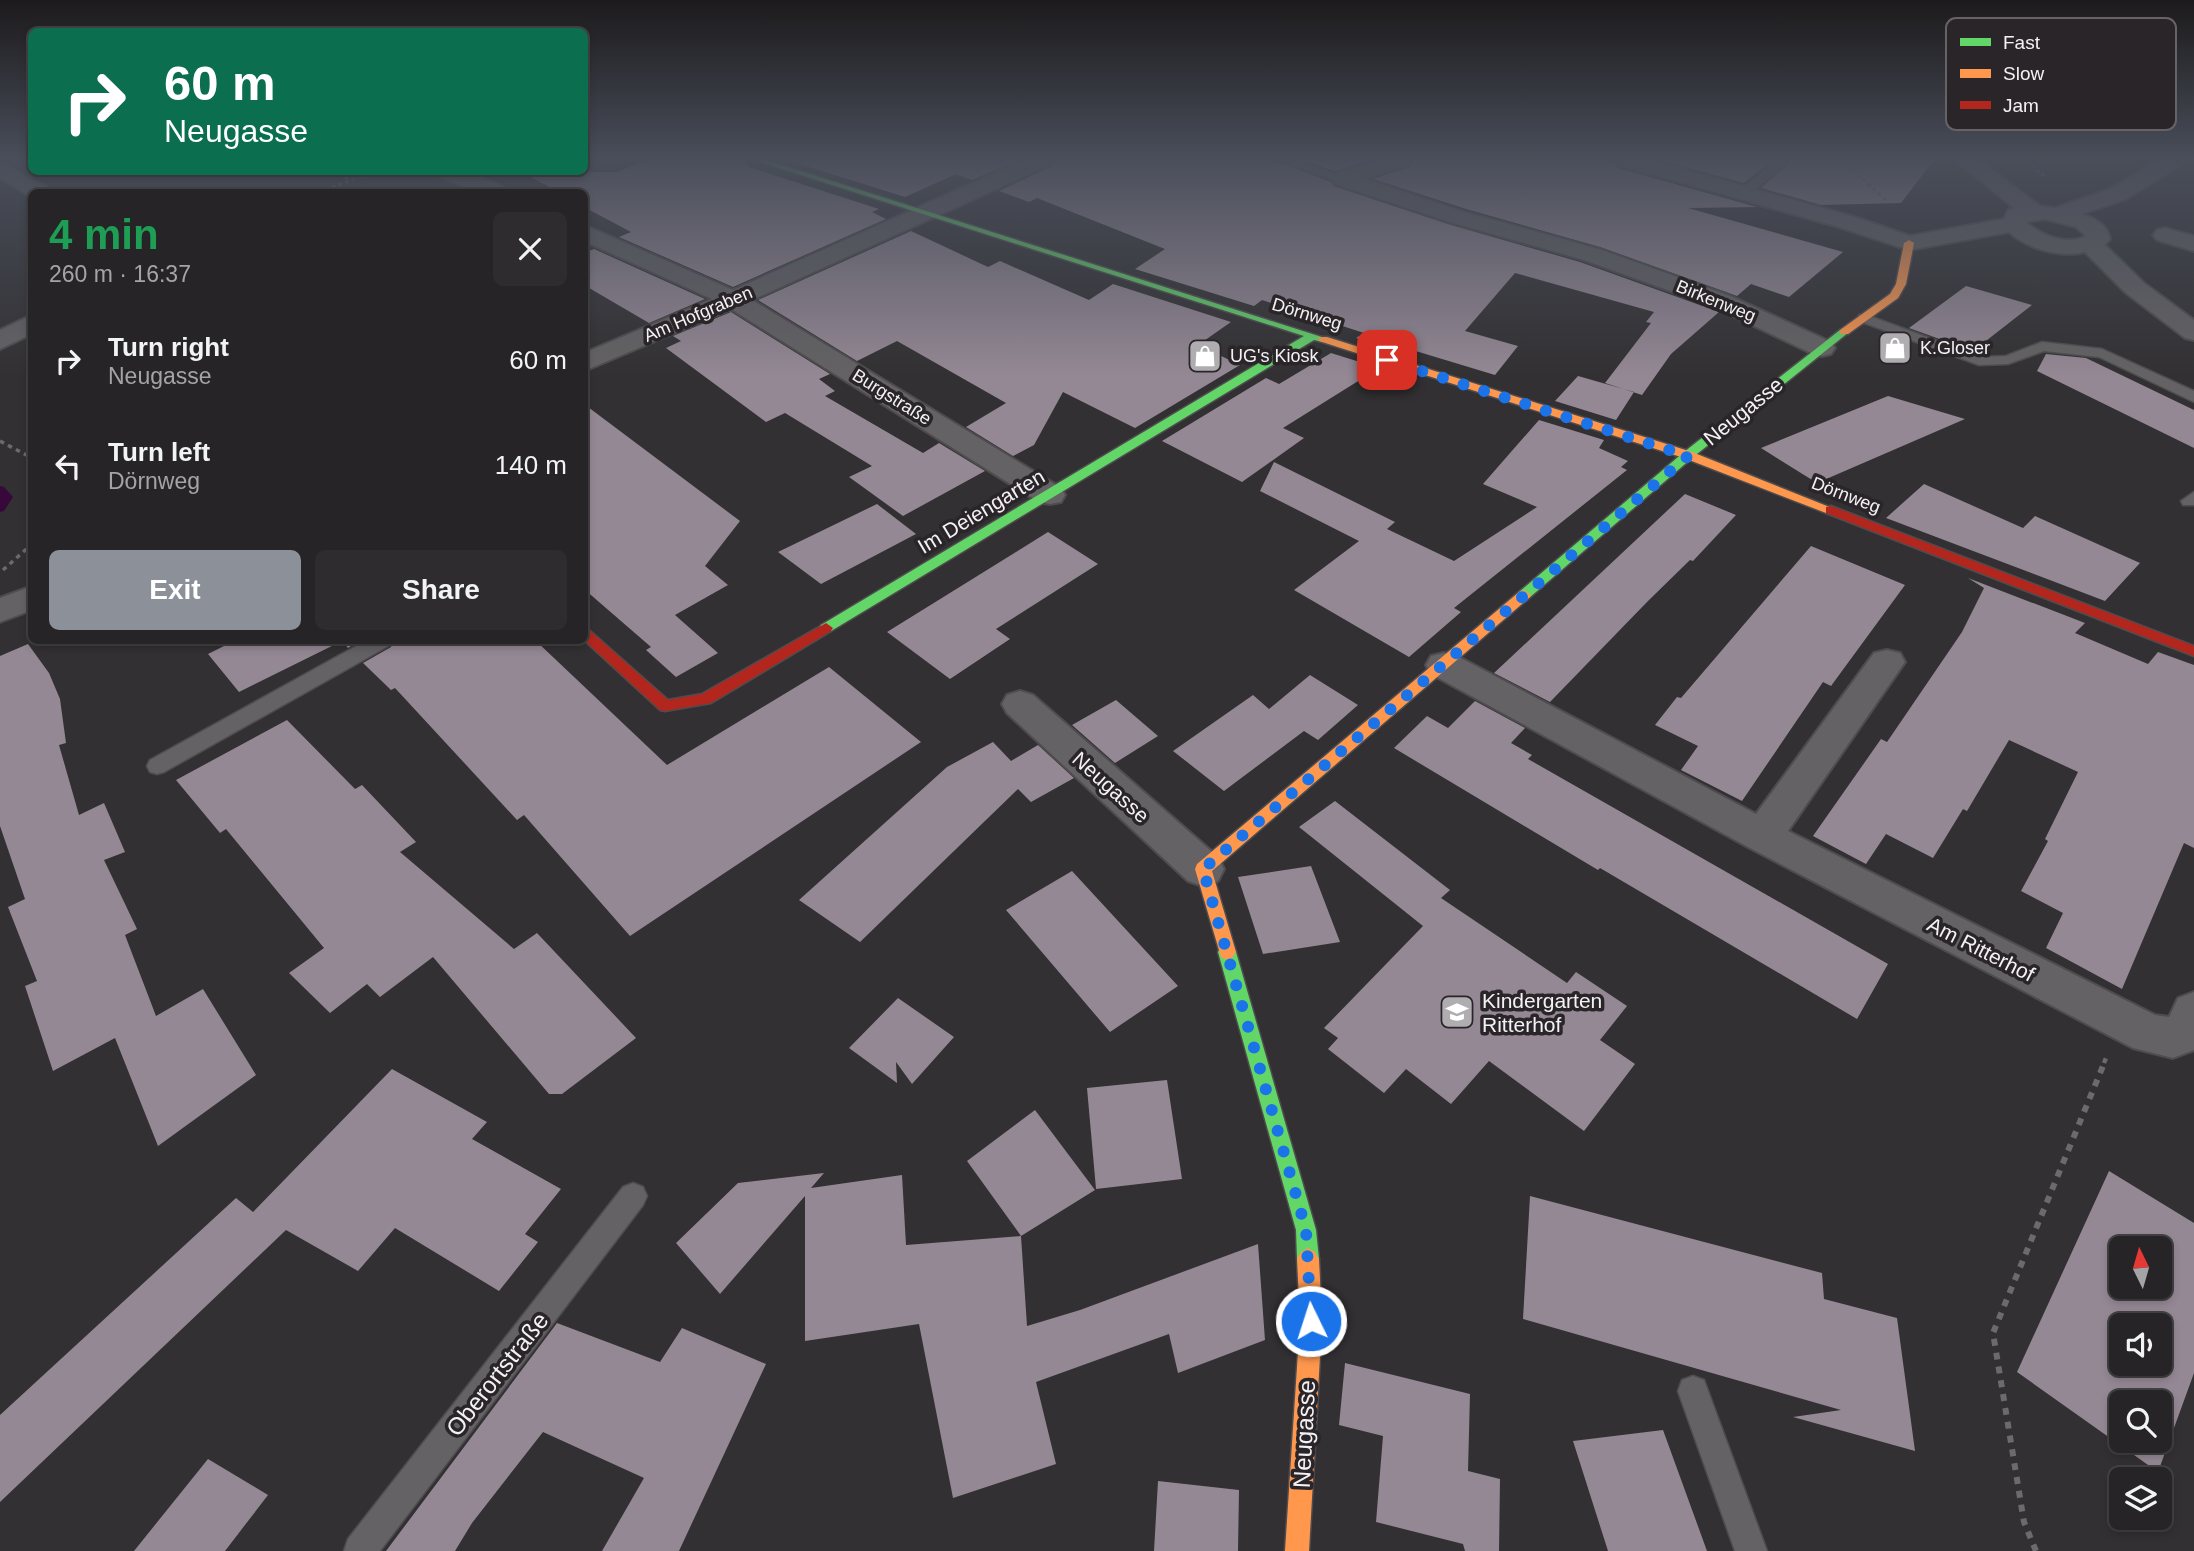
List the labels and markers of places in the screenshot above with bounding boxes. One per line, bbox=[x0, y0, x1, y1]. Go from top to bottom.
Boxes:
shop icon: K.Gloser bbox=[1876, 329, 1914, 367]
pin bbox=[1357, 330, 1417, 390]
shop icon: UG's Kiosk bbox=[1186, 337, 1224, 375]
place label: K.Gloser bbox=[1920, 338, 1990, 358]
place label: UG's Kiosk bbox=[1230, 346, 1319, 366]
place label: Kindergarten Ritterhof bbox=[1482, 989, 1602, 1036]
school or university icon: Kindergarten Ritterhof bbox=[1438, 993, 1476, 1031]

